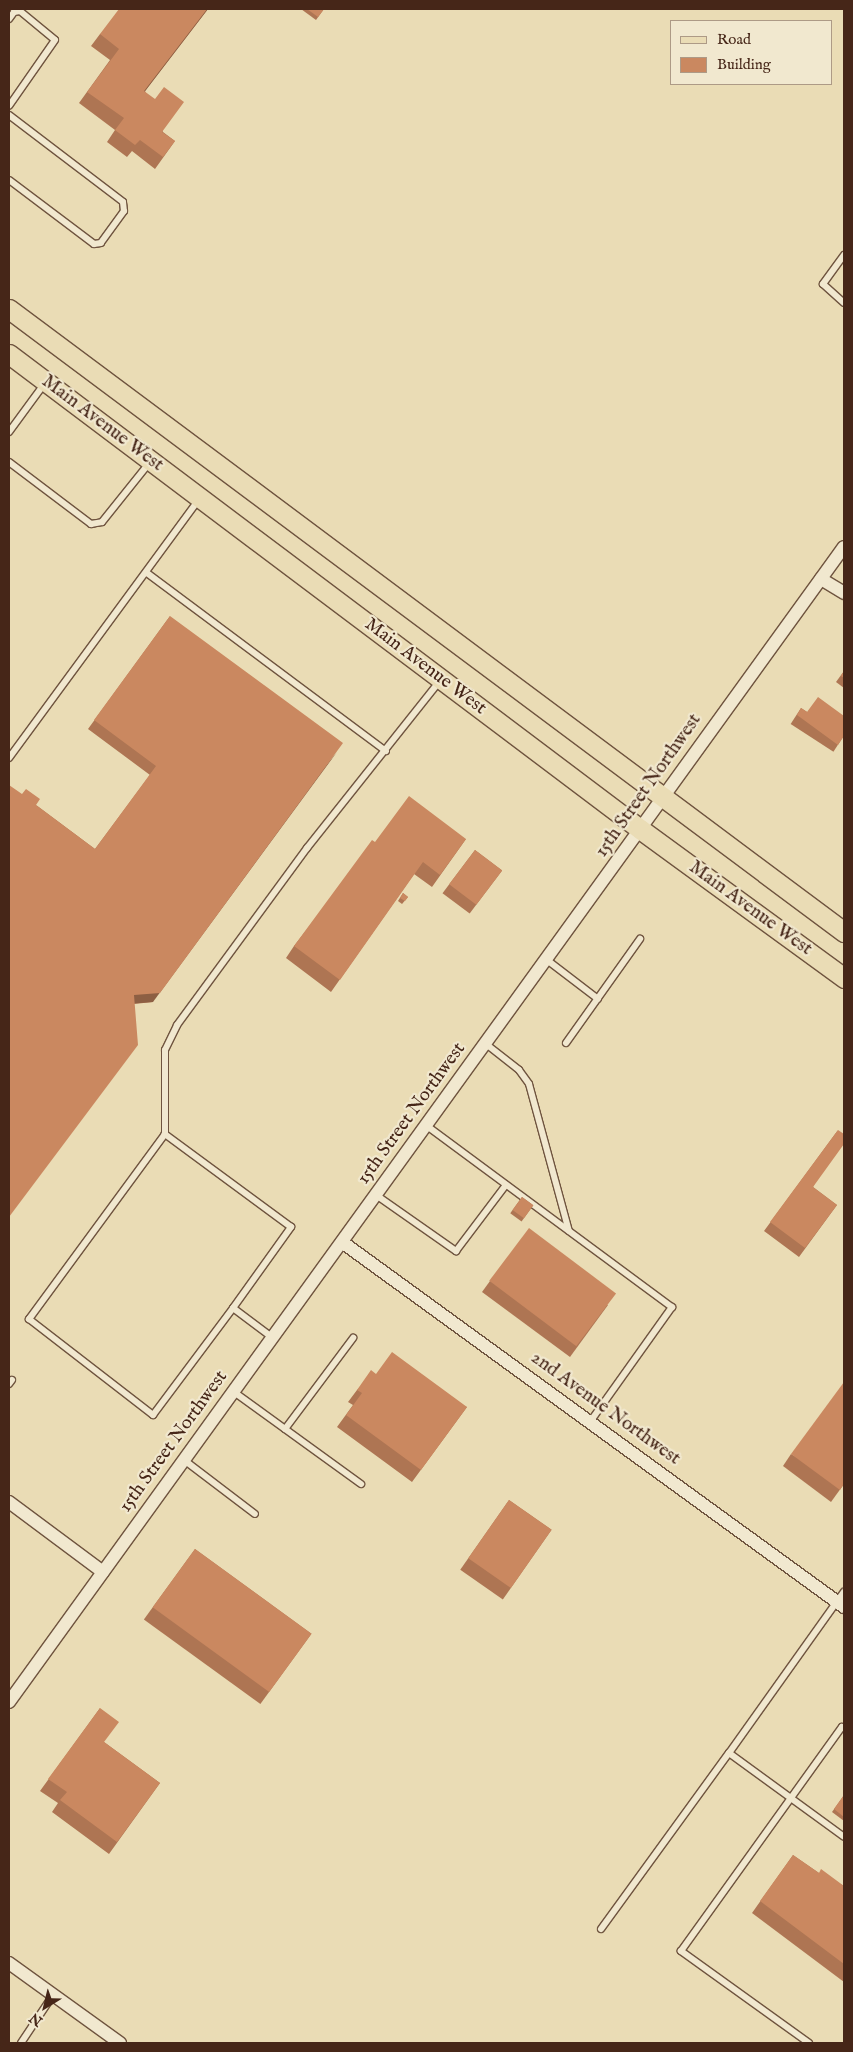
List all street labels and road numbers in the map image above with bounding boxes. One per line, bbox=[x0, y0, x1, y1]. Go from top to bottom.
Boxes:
street label: Main Avenue West bbox=[37, 371, 167, 477]
street label: Main Avenue West bbox=[360, 614, 490, 720]
street label: 15th Street Northwest bbox=[591, 710, 707, 862]
street label: Main Avenue West bbox=[684, 857, 816, 961]
street label: 15th Street Northwest bbox=[353, 1039, 471, 1189]
street label: 2nd Avenue Northwest bbox=[526, 1347, 684, 1471]
street label: 15th Street Northwest bbox=[115, 1367, 233, 1517]

